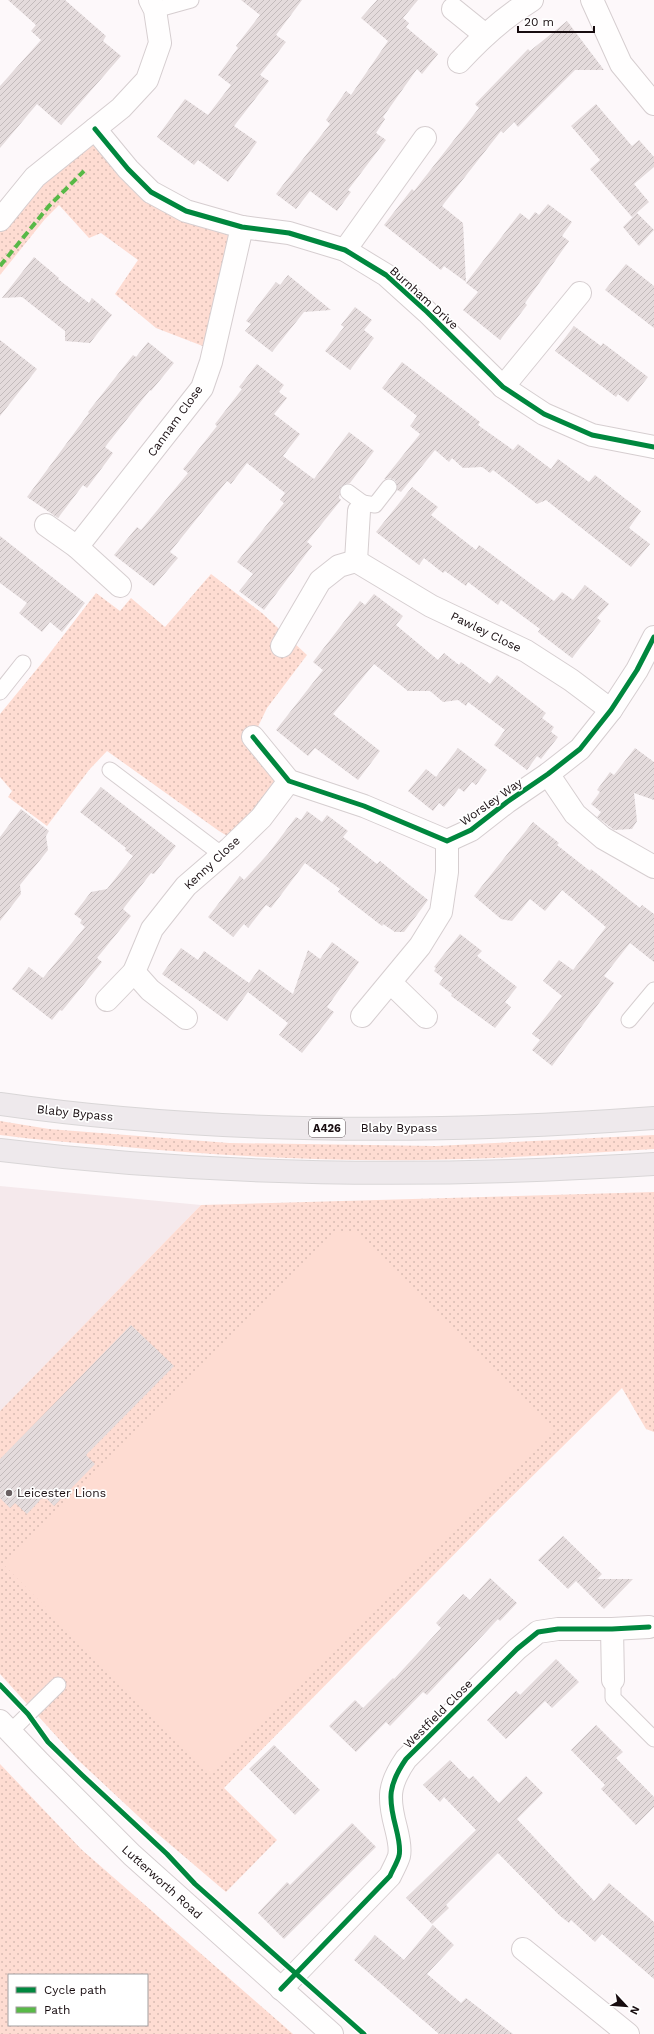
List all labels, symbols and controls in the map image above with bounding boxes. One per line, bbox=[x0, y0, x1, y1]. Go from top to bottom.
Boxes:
scale bar bbox=[518, 8, 594, 34]
text: 20 m bbox=[524, 15, 554, 29]
street label: Burnham Drive bbox=[387, 264, 461, 332]
street label: Cannam Close bbox=[144, 383, 206, 459]
street label: Pawley Close bbox=[448, 609, 524, 655]
street label: Worsley Way bbox=[457, 775, 526, 829]
street label: Kenny Close bbox=[181, 834, 243, 892]
street label: Blaby Bypass bbox=[36, 1102, 114, 1124]
road number: A426 bbox=[309, 1119, 345, 1137]
street label: Blaby Bypass bbox=[361, 1121, 437, 1135]
place label: Leicester Lions bbox=[17, 1486, 106, 1500]
marker: Leicester Lions bbox=[4, 1488, 14, 1498]
street label: Westfield Close bbox=[401, 1677, 475, 1751]
street label: Lutterworth Road bbox=[119, 1842, 205, 1922]
legend bbox=[8, 1974, 148, 2026]
text: Cycle path bbox=[44, 1983, 106, 1997]
north arrow bbox=[606, 1986, 646, 2026]
text: Path bbox=[44, 2003, 70, 2017]
text: N bbox=[627, 2004, 642, 2017]

